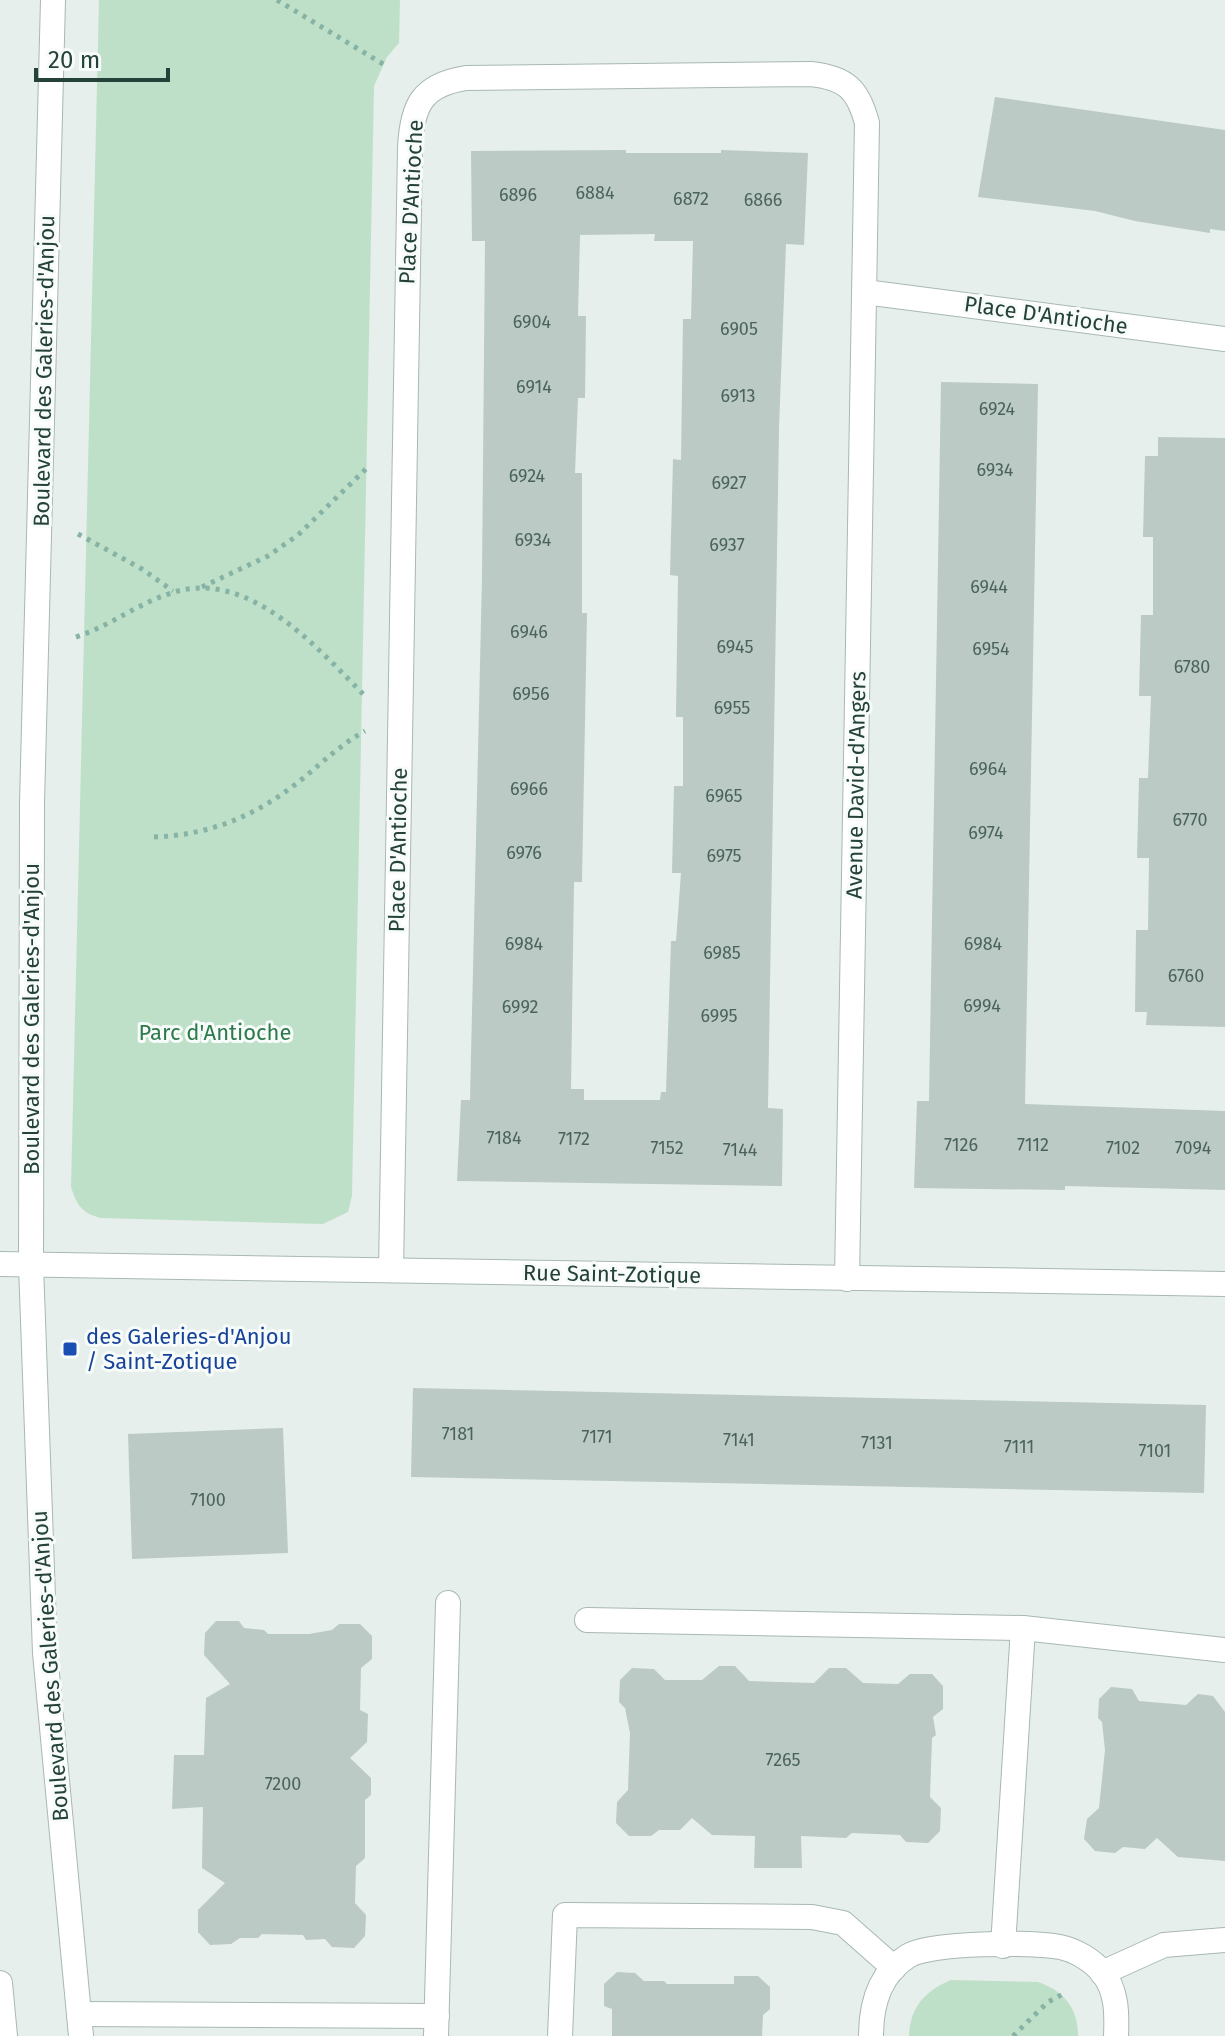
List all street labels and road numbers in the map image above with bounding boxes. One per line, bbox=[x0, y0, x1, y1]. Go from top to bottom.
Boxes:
street label: Place D'Antioche bbox=[393, 119, 429, 285]
street label: Boulevard des Galeries-d'Anjou bbox=[28, 215, 60, 527]
street label: Place D'Antioche bbox=[962, 290, 1130, 340]
street label: Avenue David-d'Angers bbox=[841, 671, 871, 899]
street label: Place D'Antioche bbox=[383, 767, 413, 933]
street label: Boulevard des Galeries-d'Anjou bbox=[18, 863, 45, 1175]
street label: Rue Saint-Zotique bbox=[523, 1259, 701, 1289]
street label: Boulevard des Galeries-d'Anjou bbox=[26, 1509, 74, 1823]

